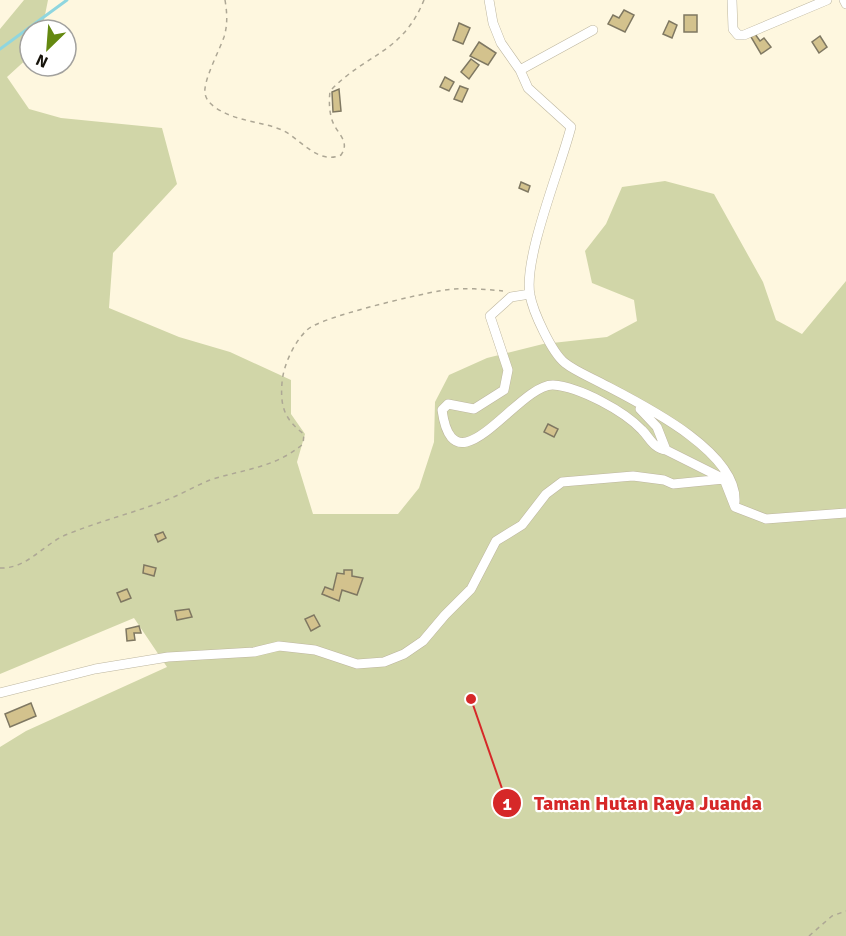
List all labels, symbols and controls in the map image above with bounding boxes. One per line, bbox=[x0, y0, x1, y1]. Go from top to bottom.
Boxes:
north arrow bbox=[18, 18, 78, 78]
text: N bbox=[33, 49, 51, 72]
callout: Taman Hutan Raya Juanda bbox=[492, 784, 774, 822]
text: Taman Hutan Raya Juanda bbox=[534, 791, 762, 816]
text: 1 bbox=[502, 793, 512, 815]

